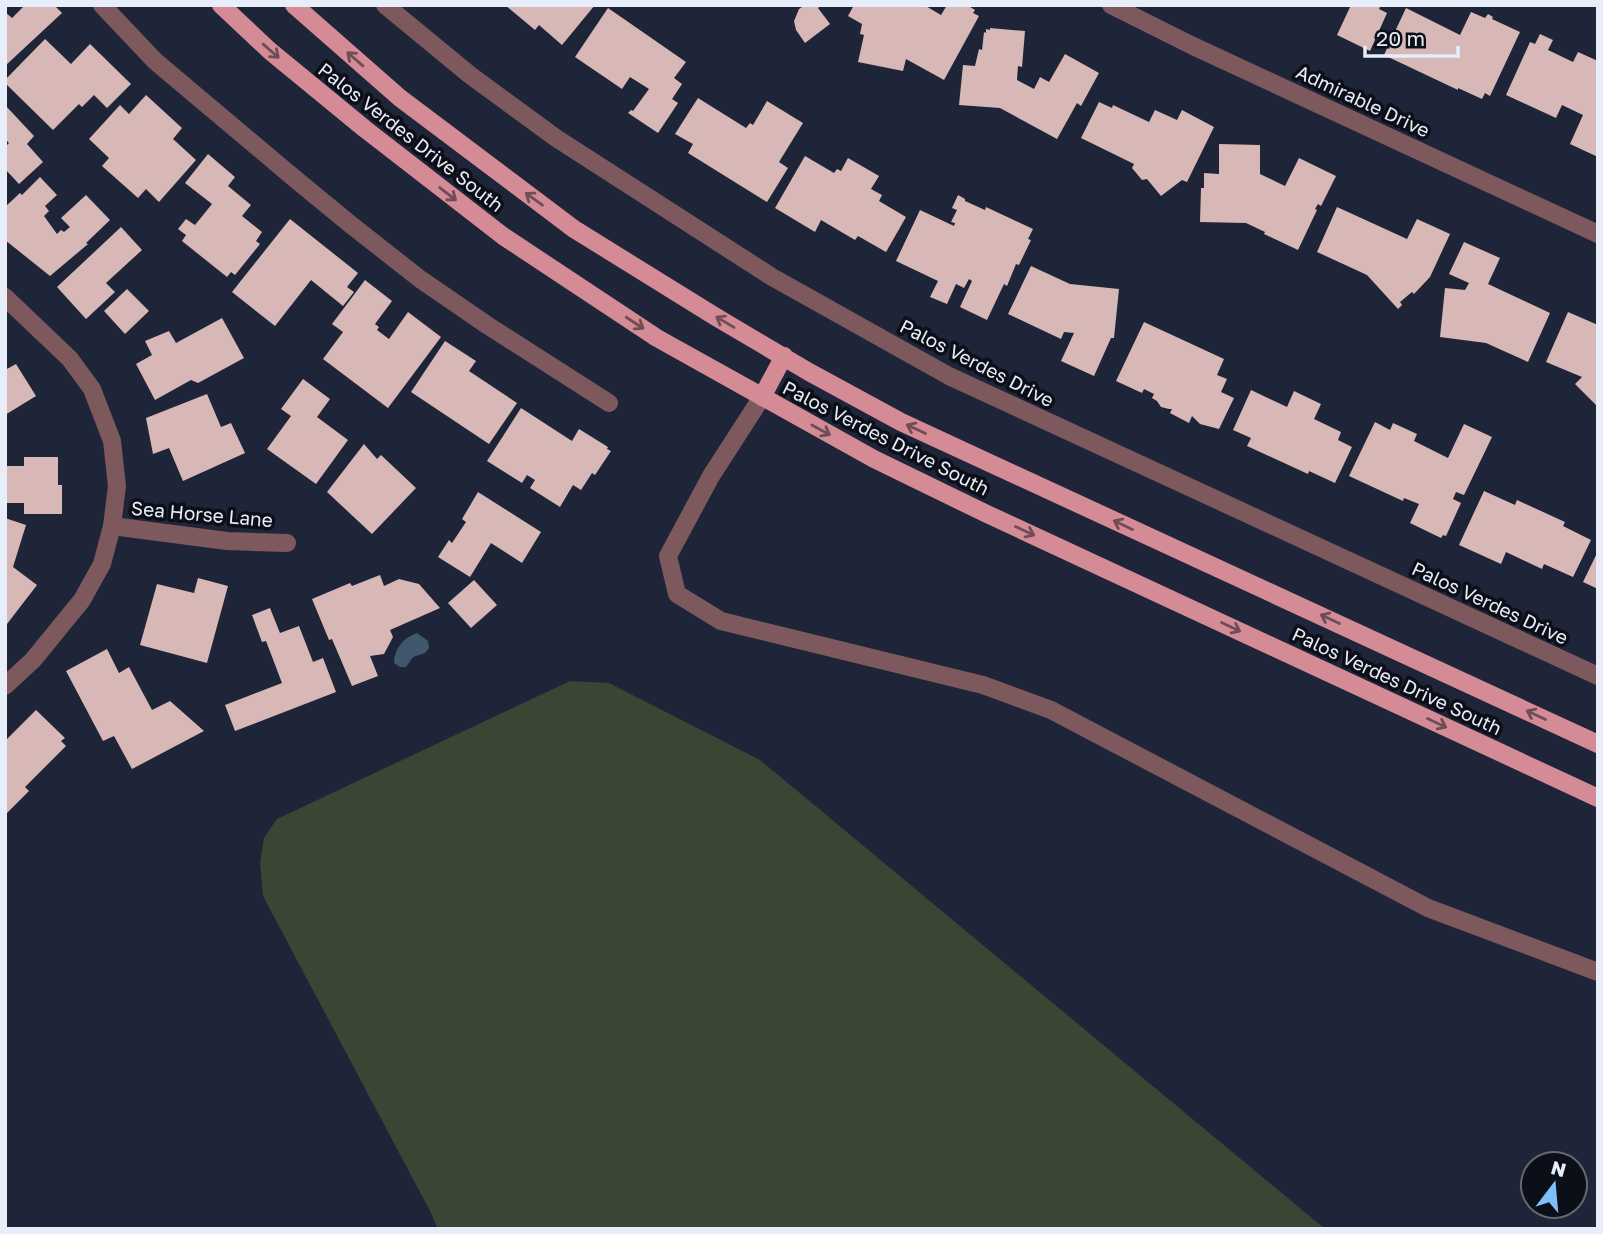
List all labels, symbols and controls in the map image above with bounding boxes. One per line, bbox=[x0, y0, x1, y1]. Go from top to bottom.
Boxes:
scale bar bbox=[1365, 14, 1458, 58]
text: 20 m bbox=[1376, 25, 1425, 51]
one-way arrow bbox=[262, 43, 280, 59]
one-way arrow bbox=[346, 51, 364, 67]
street label: Palos Verdes Drive South bbox=[314, 57, 508, 216]
street label: Admirable Drive bbox=[1293, 60, 1434, 142]
one-way arrow bbox=[439, 186, 457, 201]
one-way arrow bbox=[525, 192, 544, 206]
street label: Palos Verdes Drive bbox=[896, 314, 1058, 411]
one-way arrow bbox=[716, 315, 736, 329]
one-way arrow bbox=[625, 317, 645, 331]
street label: Palos Verdes Drive South bbox=[779, 375, 993, 500]
one-way arrow bbox=[906, 422, 927, 435]
one-way arrow bbox=[810, 424, 831, 437]
street label: Sea Horse Lane bbox=[130, 496, 274, 531]
one-way arrow bbox=[1113, 518, 1134, 531]
one-way arrow bbox=[1014, 525, 1035, 539]
street label: Palos Verdes Drive bbox=[1409, 556, 1572, 649]
one-way arrow bbox=[1320, 612, 1341, 625]
one-way arrow bbox=[1220, 621, 1241, 634]
street label: Palos Verdes Drive South bbox=[1289, 622, 1506, 739]
one-way arrow bbox=[1526, 708, 1547, 721]
one-way arrow bbox=[1426, 717, 1447, 730]
north arrow bbox=[1519, 1150, 1589, 1220]
text: N bbox=[1549, 1155, 1569, 1181]

